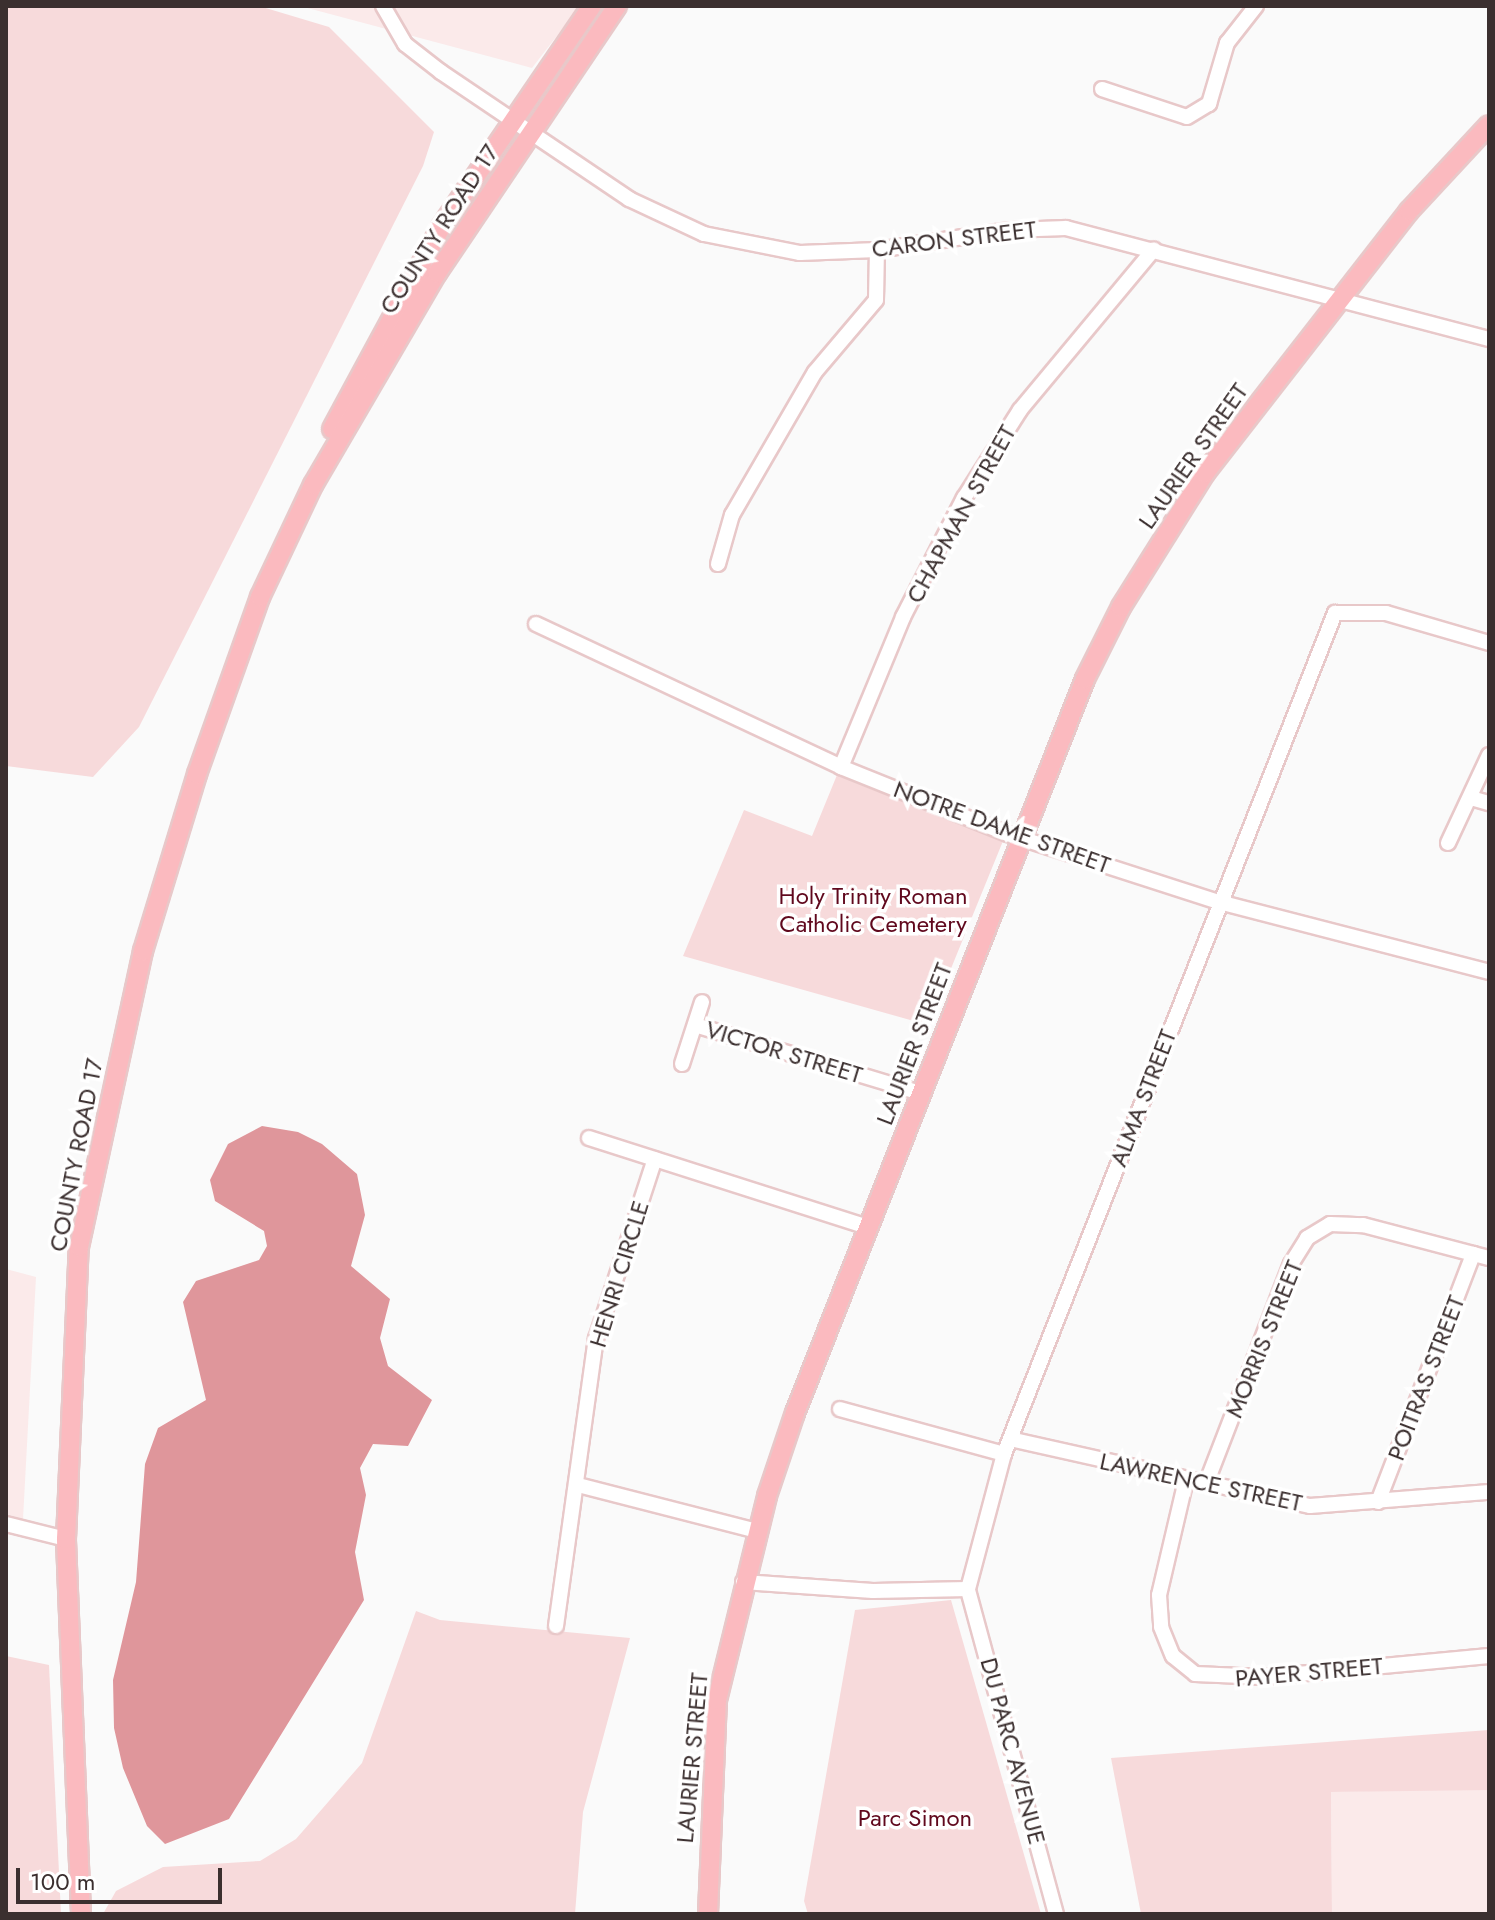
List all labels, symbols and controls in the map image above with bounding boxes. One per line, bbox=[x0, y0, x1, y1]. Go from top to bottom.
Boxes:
street label: COUNTY ROAD 17 bbox=[374, 139, 504, 319]
street label: CARON STREET bbox=[870, 215, 1038, 263]
street label: LAURIER STREET bbox=[1132, 378, 1254, 534]
street label: CHAPMAN STREET bbox=[900, 420, 1022, 608]
street label: NOTRE DAME STREET bbox=[890, 774, 1114, 880]
park label: Holy Trinity Roman Catholic Cemetery bbox=[778, 882, 968, 938]
street label: LAURIER STREET bbox=[870, 959, 958, 1129]
street label: VICTOR STREET bbox=[702, 1015, 866, 1089]
street label: ALMA STREET bbox=[1104, 1025, 1182, 1171]
street label: COUNTY ROAD 17 bbox=[43, 1056, 109, 1254]
street label: HENRI CIRCLE bbox=[583, 1197, 655, 1351]
street label: MORRIS STREET bbox=[1219, 1256, 1309, 1422]
street label: POITRAS STREET bbox=[1381, 1292, 1471, 1464]
street label: LAWRENCE STREET bbox=[1097, 1446, 1305, 1518]
street label: PAYER STREET bbox=[1234, 1651, 1384, 1693]
street label: DU PARC AVENUE bbox=[974, 1654, 1052, 1848]
street label: LAURIER STREET bbox=[670, 1672, 714, 1844]
park label: Parc Simon bbox=[858, 1804, 972, 1832]
scale bar bbox=[20, 1852, 226, 1902]
text: 100 m bbox=[30, 1864, 96, 1899]

